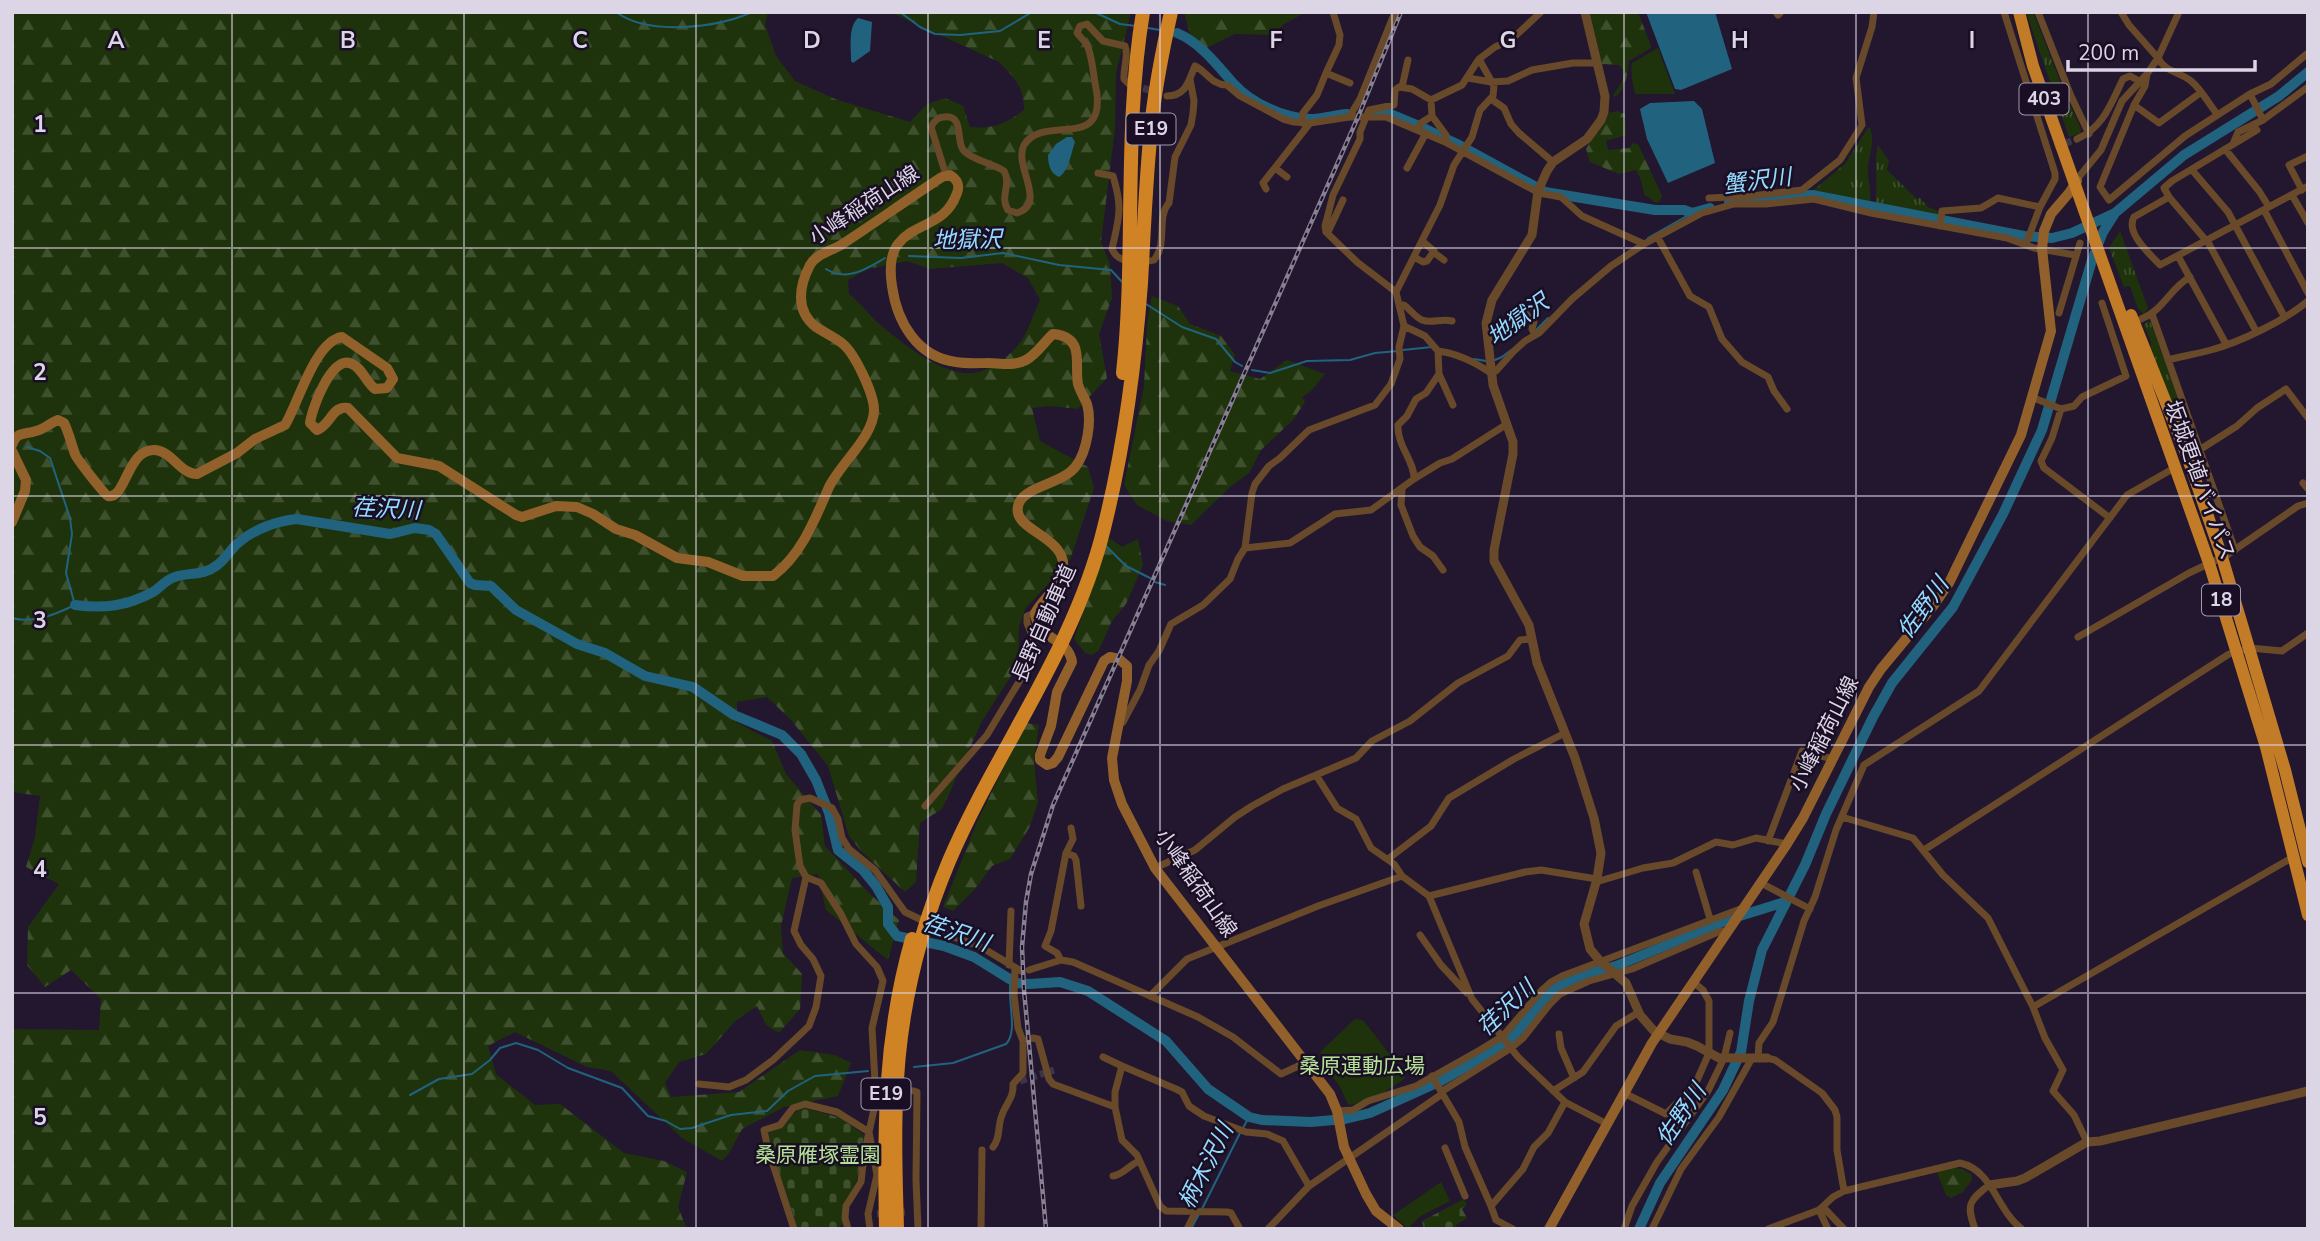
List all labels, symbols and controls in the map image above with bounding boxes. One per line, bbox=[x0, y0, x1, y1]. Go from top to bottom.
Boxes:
text: A bbox=[107, 25, 125, 56]
text: B bbox=[340, 25, 356, 56]
text: C bbox=[572, 25, 588, 56]
text: D bbox=[803, 25, 821, 56]
text: E bbox=[1037, 25, 1051, 56]
text: F bbox=[1270, 25, 1283, 56]
text: G bbox=[1500, 25, 1516, 56]
text: H bbox=[1731, 25, 1749, 56]
text: I bbox=[1969, 25, 1975, 56]
scale bar bbox=[2068, 28, 2255, 72]
text: 200 m bbox=[2078, 39, 2139, 67]
road number: 403 bbox=[2020, 83, 2068, 114]
text: 1 bbox=[33, 109, 47, 140]
road number: E19 bbox=[1126, 113, 1176, 144]
street label: 小峰稲荷山線 bbox=[804, 159, 924, 251]
water label: 蟹沢川 bbox=[1721, 161, 1796, 201]
water label: 地獄沢 bbox=[932, 224, 1005, 256]
water label: 地獄沢 bbox=[1481, 285, 1557, 353]
text: 2 bbox=[33, 357, 47, 388]
street label: 坂城更埴バイパス bbox=[2158, 396, 2242, 564]
water label: 荏沢川 bbox=[351, 492, 424, 526]
street label: 長野自動車道 bbox=[1006, 560, 1082, 686]
water label: 佐野川 bbox=[1890, 569, 1958, 645]
road number: 18 bbox=[2202, 584, 2240, 615]
text: 3 bbox=[33, 605, 47, 636]
street label: 小峰稲荷山線 bbox=[1783, 672, 1865, 796]
street label: 小峰稲荷山線 bbox=[1148, 823, 1244, 943]
text: 4 bbox=[33, 854, 47, 885]
water label: 荏沢川 bbox=[918, 907, 997, 960]
water label: 荏沢川 bbox=[1470, 971, 1544, 1043]
park label: 桑原運動広場 bbox=[1299, 1052, 1425, 1080]
water label: 佐野川 bbox=[1649, 1075, 1715, 1152]
road number: E19 bbox=[862, 1078, 910, 1110]
text: 5 bbox=[33, 1102, 47, 1133]
water label: 柄木沢川 bbox=[1171, 1115, 1242, 1214]
park label: 桑原雁塚霊園 bbox=[755, 1141, 881, 1169]

